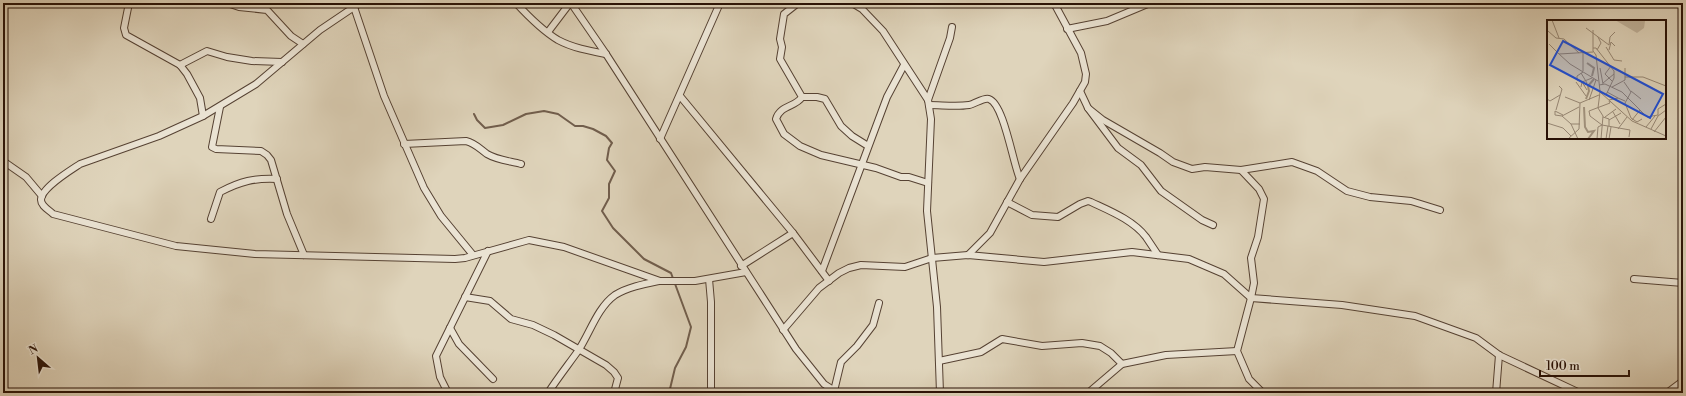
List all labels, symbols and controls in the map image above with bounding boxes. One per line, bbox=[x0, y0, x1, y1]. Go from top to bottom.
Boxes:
inset map bbox=[1547, 20, 1666, 139]
north arrow bbox=[18, 338, 58, 378]
text: N bbox=[27, 342, 41, 358]
scale bar bbox=[1540, 352, 1629, 378]
text: 100 m bbox=[1546, 359, 1580, 374]

